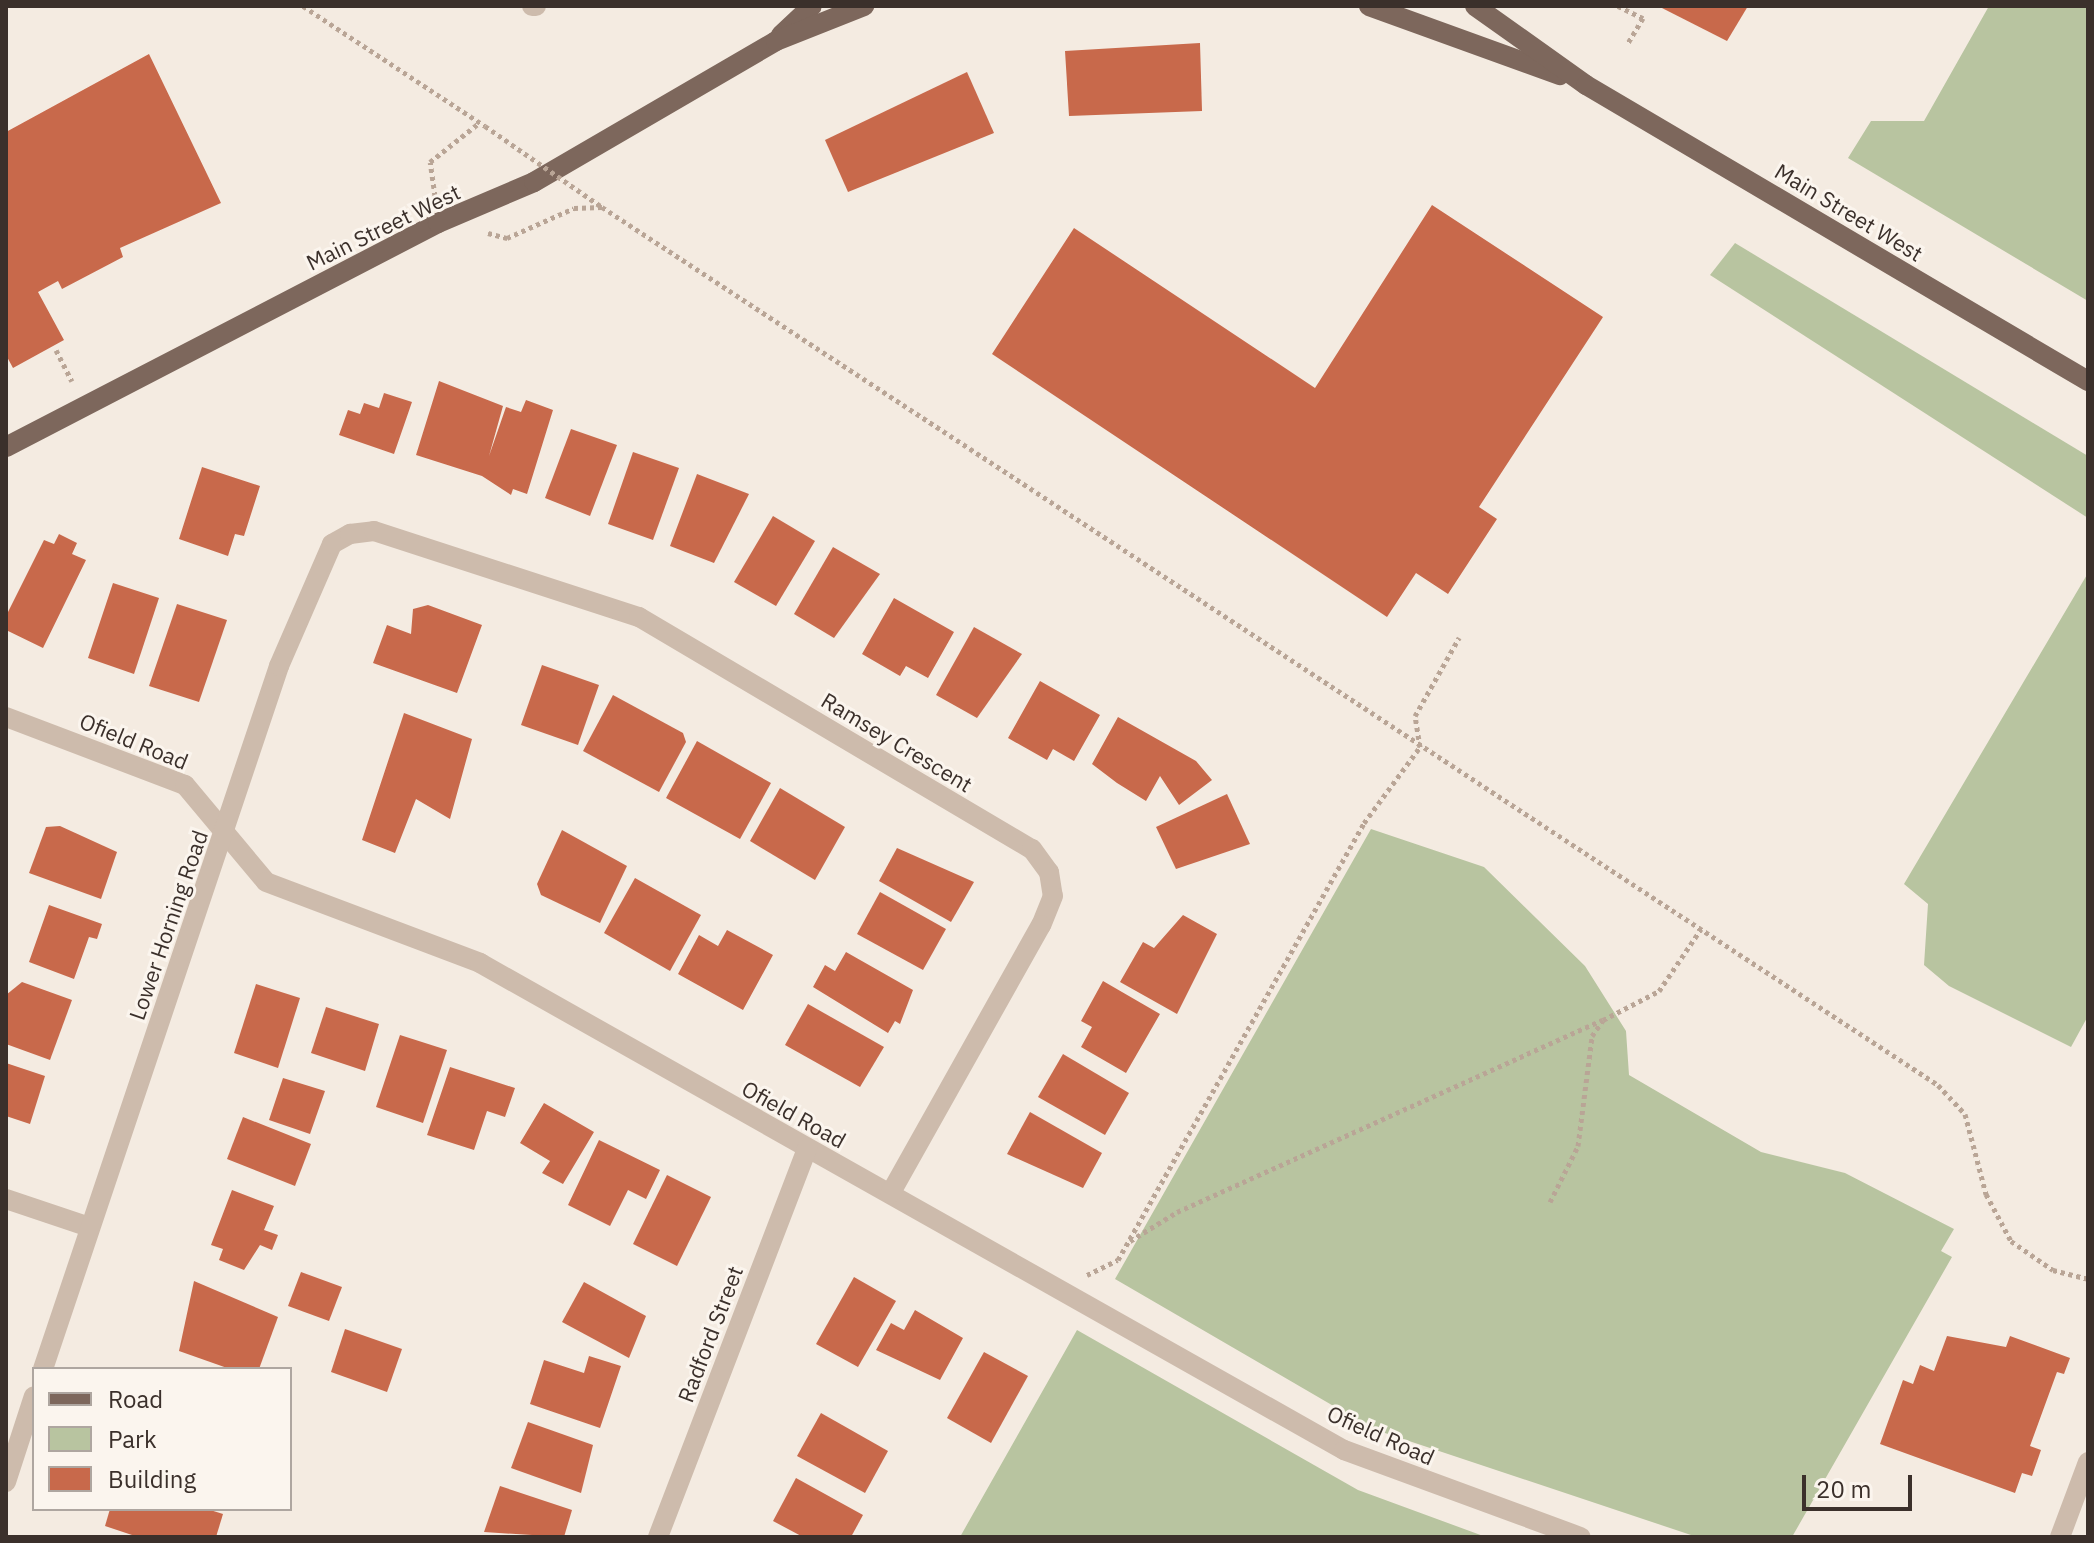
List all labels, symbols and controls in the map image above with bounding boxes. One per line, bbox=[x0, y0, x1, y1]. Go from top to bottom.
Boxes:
street label: Main Street West bbox=[1770, 157, 1928, 267]
street label: Main Street West bbox=[302, 178, 464, 276]
street label: Ramsey Crescent bbox=[817, 687, 977, 797]
street label: Ofield Road bbox=[76, 707, 192, 775]
street label: Lower Horning Road bbox=[123, 827, 213, 1023]
street label: Ofield Road bbox=[737, 1075, 851, 1153]
street label: Radford Street bbox=[672, 1262, 748, 1406]
legend bbox=[32, 1367, 292, 1511]
text: Road bbox=[108, 1383, 163, 1415]
street label: Ofield Road bbox=[1323, 1400, 1439, 1470]
text: Park bbox=[108, 1423, 157, 1455]
scale bar bbox=[1806, 1459, 1916, 1509]
text: Building bbox=[108, 1463, 196, 1495]
text: 20 m bbox=[1816, 1473, 1871, 1505]

